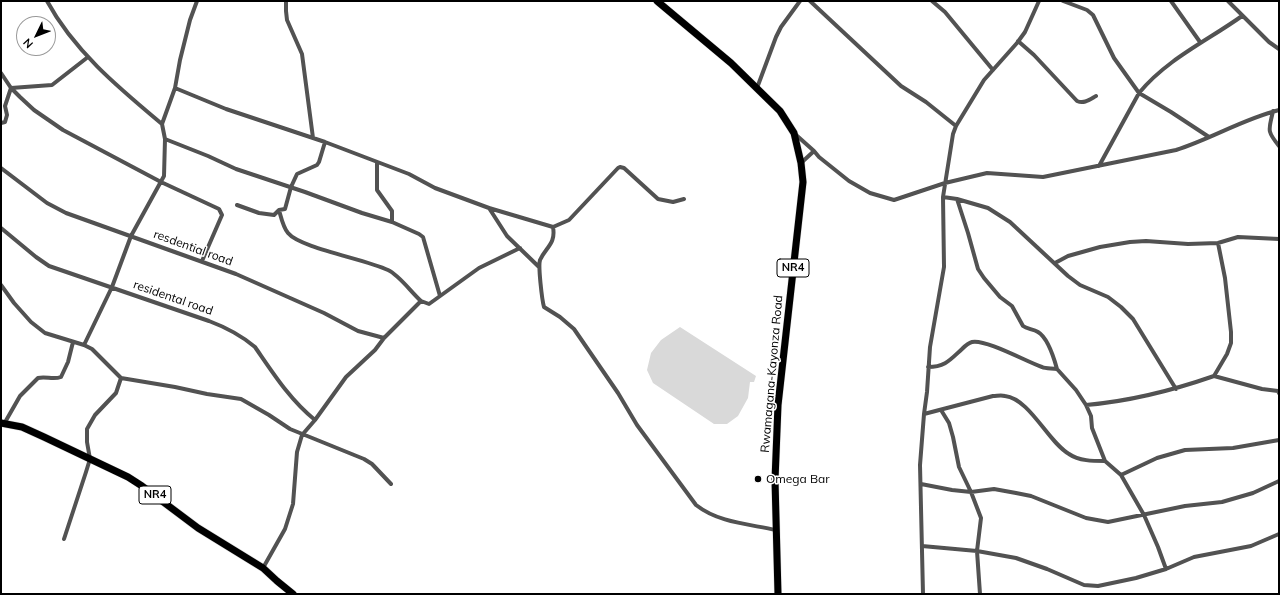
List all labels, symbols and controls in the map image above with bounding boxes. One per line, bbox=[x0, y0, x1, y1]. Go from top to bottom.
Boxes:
north arrow bbox=[16, 16, 56, 56]
text: N bbox=[20, 36, 36, 51]
street label: resdential road bbox=[151, 227, 235, 269]
road number: NR4 bbox=[777, 259, 809, 277]
street label: residental road bbox=[131, 278, 215, 318]
street label: Rwamagana-Kayonza Road bbox=[758, 295, 786, 453]
place label: Omega Bar bbox=[766, 472, 830, 486]
marker: Omega Bar bbox=[753, 474, 763, 484]
road number: NR4 bbox=[139, 486, 171, 504]

